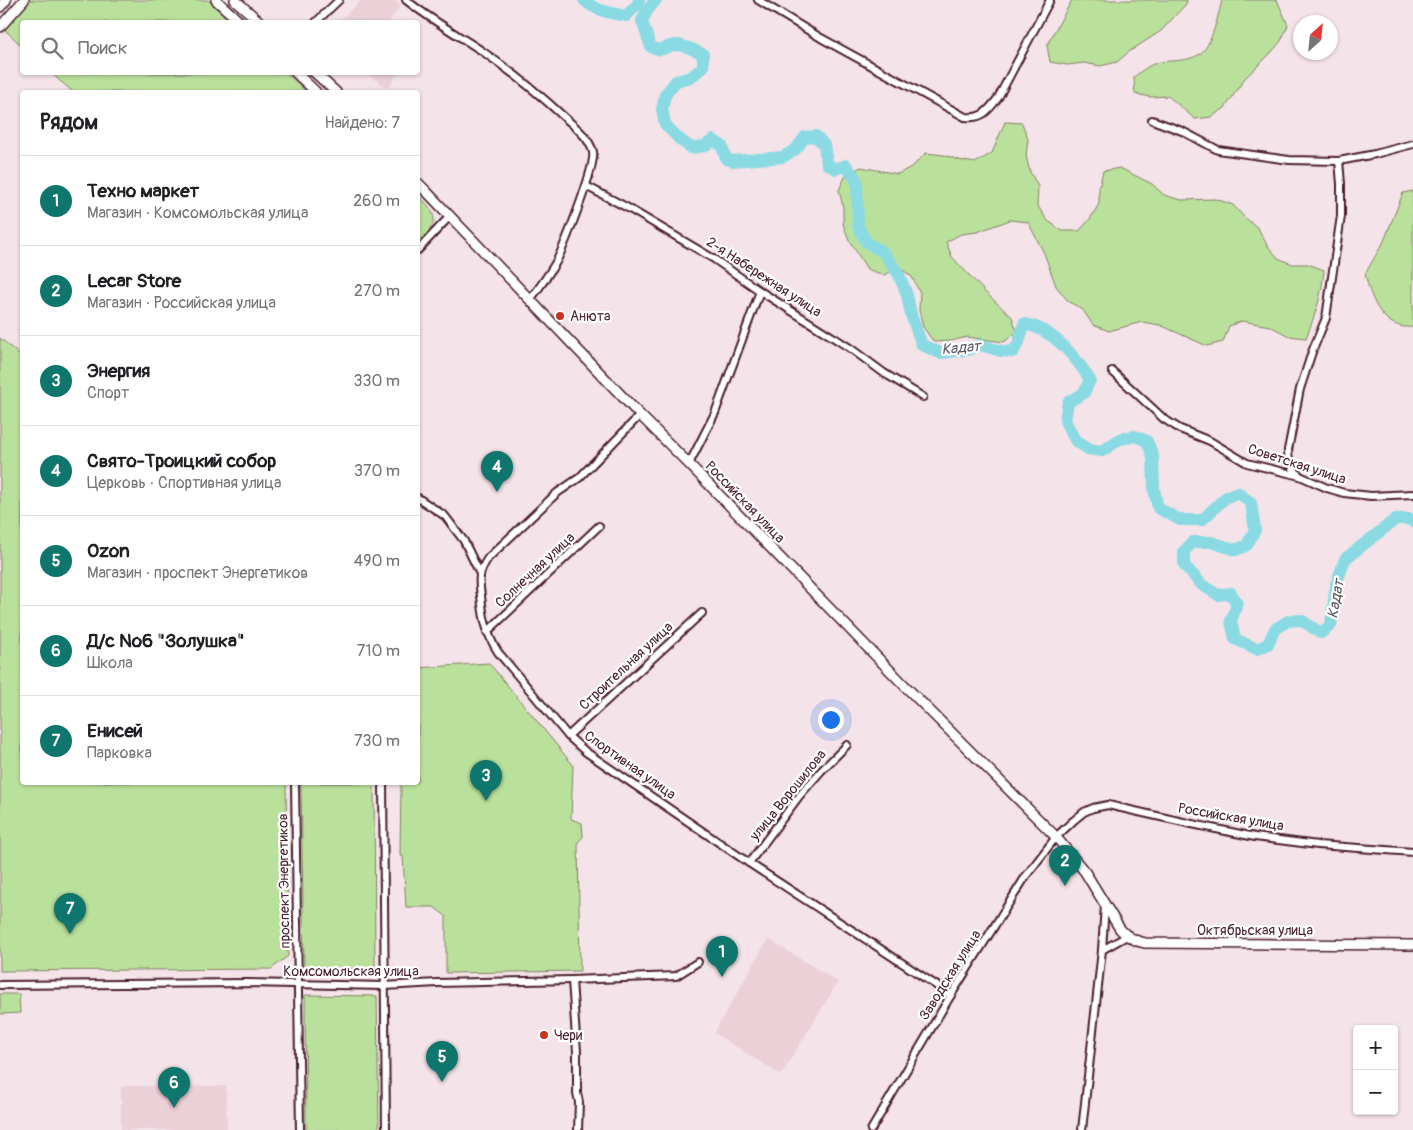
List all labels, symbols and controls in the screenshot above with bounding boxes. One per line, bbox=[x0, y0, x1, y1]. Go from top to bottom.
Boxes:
north arrow bbox=[1293, 15, 1338, 60]
search box bbox=[20, 20, 420, 75]
icon: search bbox=[38, 34, 66, 62]
text: Поиск bbox=[78, 36, 128, 60]
text: Рядом bbox=[40, 109, 98, 136]
text: Найдено: 7 bbox=[324, 113, 400, 133]
text: Техно маркет bbox=[87, 179, 199, 203]
text: 1 bbox=[53, 191, 59, 211]
text: 260 m bbox=[353, 191, 400, 211]
text: Магазин · Комсомольская улица bbox=[87, 203, 308, 223]
street label: 2-я Набережная улица bbox=[703, 233, 825, 321]
text: Lecar Store bbox=[87, 269, 181, 293]
text: 2 bbox=[52, 281, 60, 301]
text: 270 m bbox=[354, 281, 400, 301]
text: Магазин · Российская улица bbox=[87, 293, 276, 313]
place label: Анюта bbox=[570, 308, 611, 325]
marker: Анюта bbox=[554, 310, 566, 322]
water label: Кадат bbox=[941, 337, 984, 359]
text: Энергия bbox=[87, 359, 150, 383]
text: 3 bbox=[52, 371, 60, 391]
text: 330 m bbox=[354, 371, 400, 391]
text: Спорт bbox=[87, 383, 129, 403]
street label: Советская улица bbox=[1246, 440, 1348, 488]
text: Свято-Троицкий собор bbox=[87, 449, 276, 473]
pin: 4 bbox=[481, 451, 513, 492]
street label: Российская улица bbox=[702, 458, 788, 546]
text: 4 bbox=[51, 461, 61, 481]
text: 370 m bbox=[354, 461, 400, 481]
text: Церковь · Спортивная улица bbox=[87, 473, 281, 493]
street label: Солнечная улица bbox=[492, 529, 578, 611]
text: Ozon bbox=[87, 539, 130, 563]
text: 5 bbox=[52, 551, 60, 571]
text: 490 m bbox=[354, 551, 400, 571]
text: Магазин · проспект Энергетиков bbox=[87, 563, 308, 583]
water label: Кадат bbox=[1323, 576, 1349, 620]
street label: Строительная улица bbox=[576, 618, 676, 714]
text: Д/с №6 "Золушка" bbox=[87, 629, 244, 653]
text: 6 bbox=[51, 641, 61, 661]
text: 710 m bbox=[357, 641, 400, 661]
text: Школа bbox=[87, 653, 133, 673]
your location bbox=[818, 707, 844, 733]
text: Енисей bbox=[87, 719, 143, 743]
street label: Спортивная улица bbox=[581, 727, 679, 803]
text: 7 bbox=[52, 731, 60, 751]
text: 730 m bbox=[354, 731, 400, 751]
text: Парковка bbox=[87, 743, 152, 763]
street label: улица Ворошилова bbox=[746, 746, 830, 845]
pin: 3 bbox=[470, 760, 502, 801]
street label: Российская улица bbox=[1177, 799, 1285, 835]
street label: проспект Энергетиков bbox=[274, 813, 294, 949]
pin: 2 bbox=[1049, 845, 1081, 886]
pin: 7 bbox=[54, 893, 86, 934]
street label: Октябрьская улица bbox=[1197, 922, 1313, 939]
street label: Заводская улица bbox=[915, 927, 985, 1023]
pin: 1 bbox=[706, 936, 738, 977]
street label: Комсомольская улица bbox=[283, 963, 419, 980]
map controls bbox=[1353, 1025, 1398, 1115]
button: + bbox=[1353, 1025, 1398, 1070]
place label: Чери bbox=[554, 1027, 582, 1044]
marker: Чери bbox=[538, 1029, 550, 1041]
pin: 5 bbox=[426, 1041, 458, 1082]
pin: 6 bbox=[158, 1067, 190, 1108]
button: − bbox=[1353, 1070, 1398, 1115]

